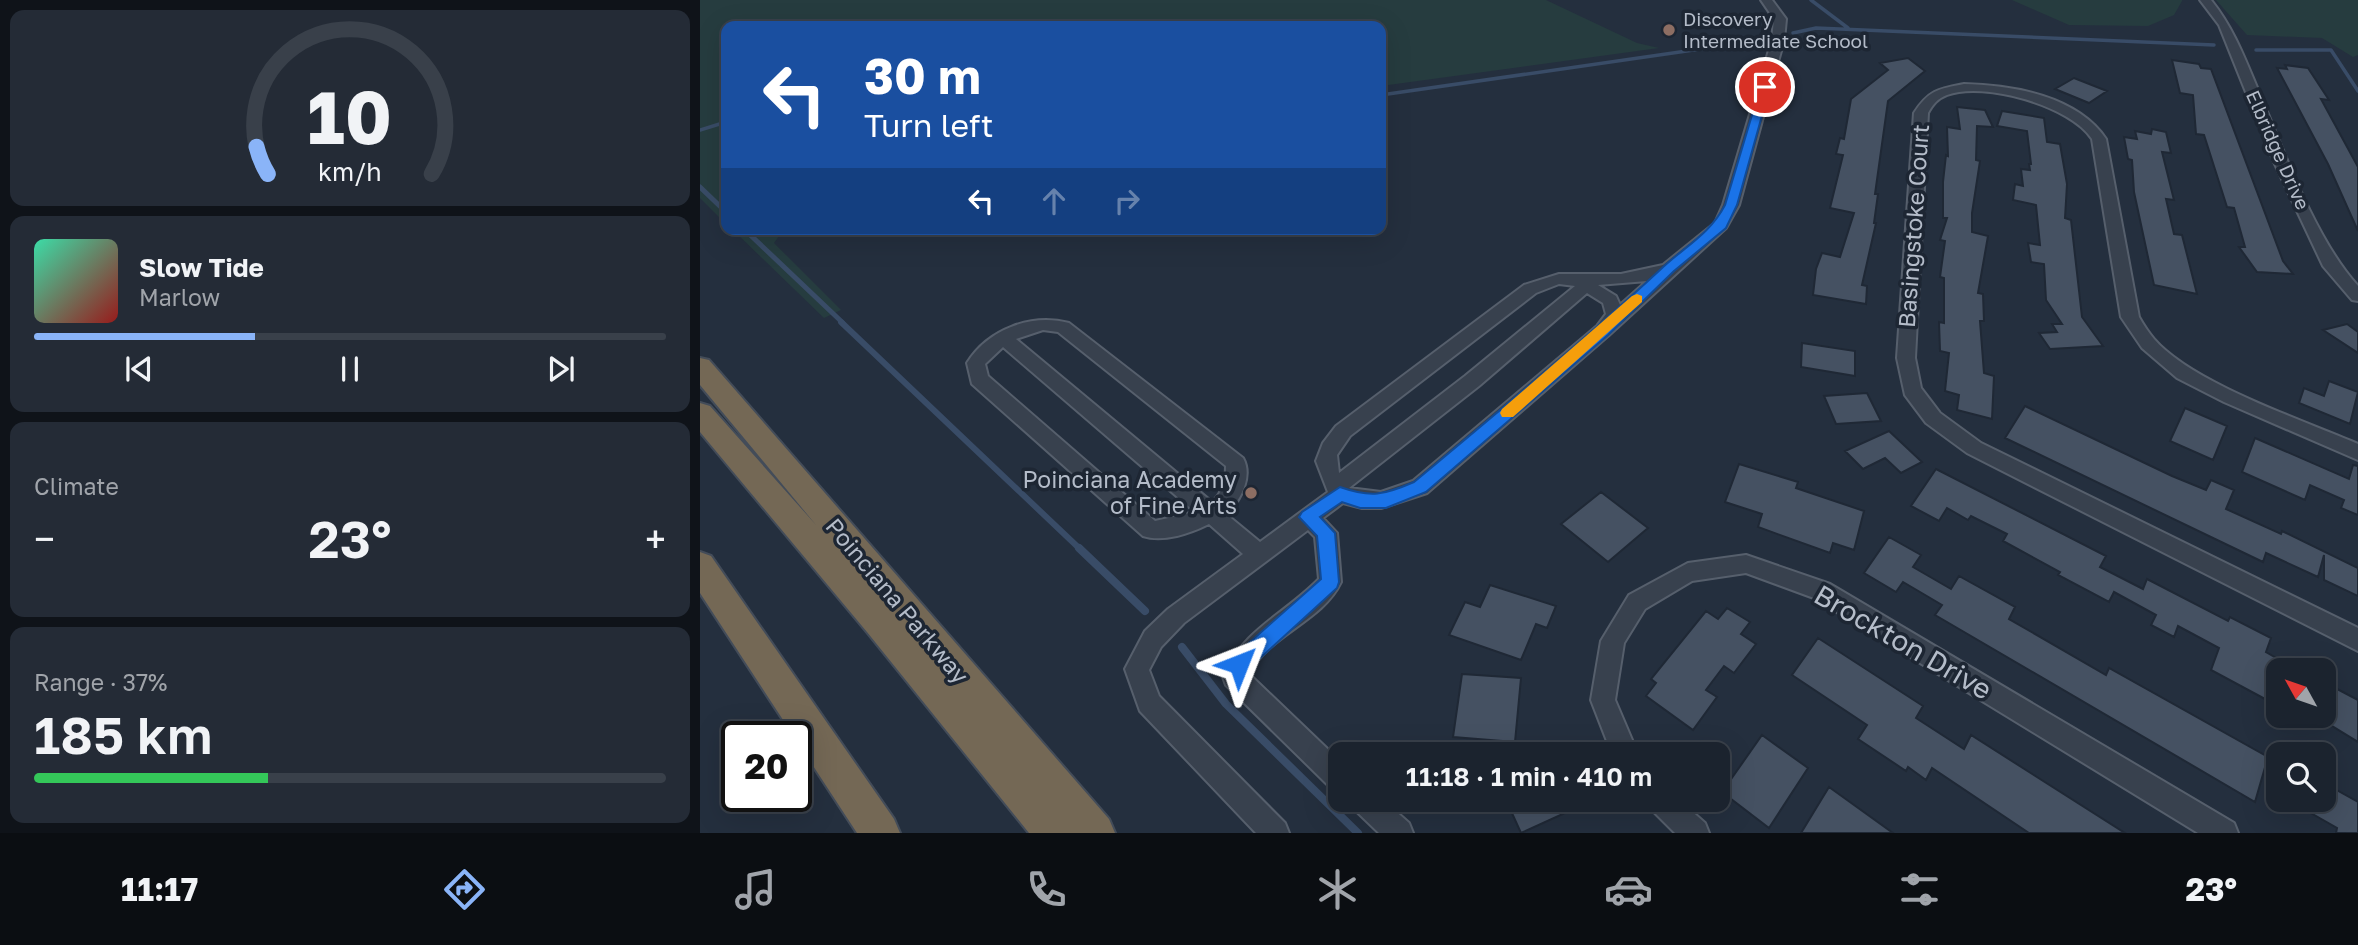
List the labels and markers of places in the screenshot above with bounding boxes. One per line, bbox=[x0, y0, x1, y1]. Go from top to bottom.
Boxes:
place label: Discovery Intermediate School bbox=[1683, 7, 1868, 52]
marker: Discovery Intermediate School bbox=[1661, 22, 1677, 38]
pin bbox=[1735, 57, 1795, 117]
place label: Poinciana Academy of Fine Arts bbox=[1023, 465, 1237, 519]
marker: Poinciana Academy of Fine Arts bbox=[1243, 485, 1259, 501]

